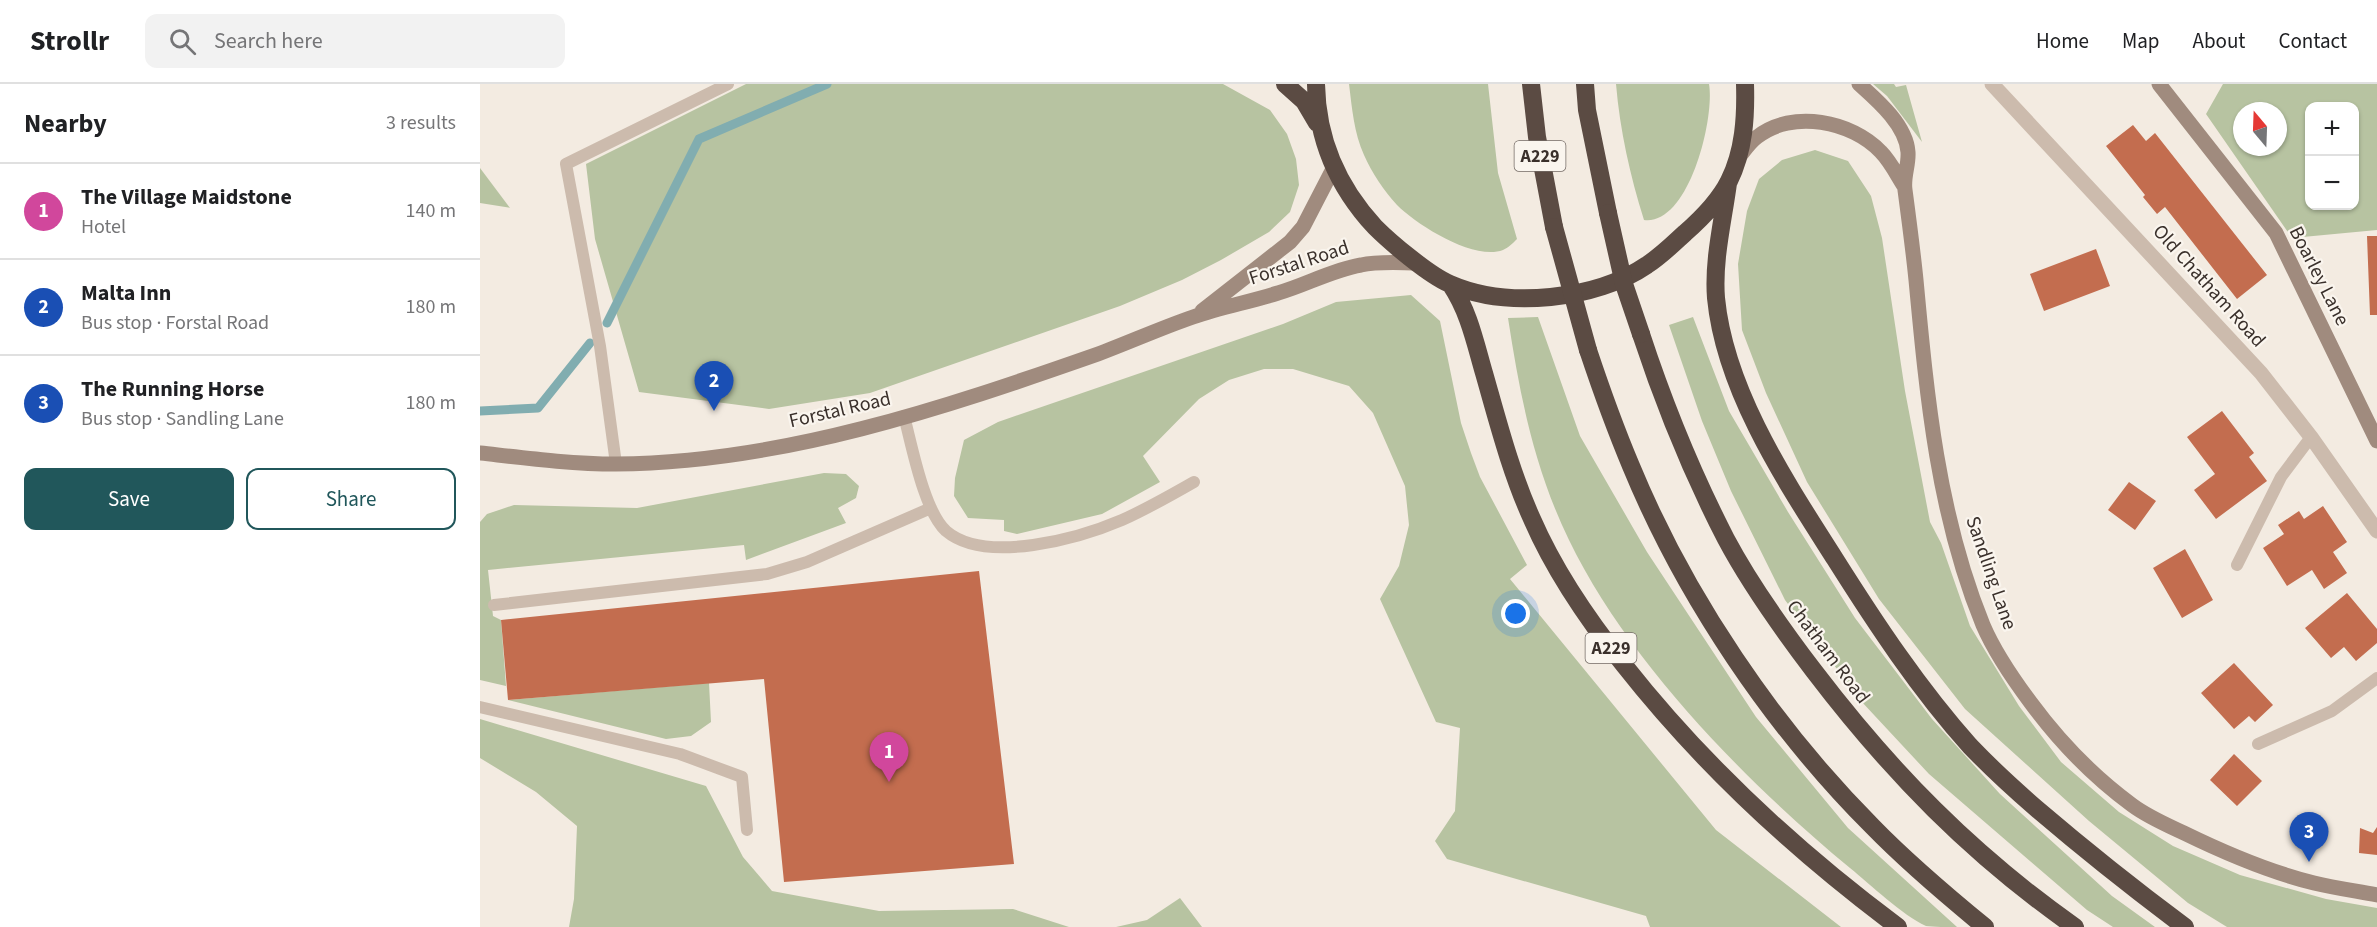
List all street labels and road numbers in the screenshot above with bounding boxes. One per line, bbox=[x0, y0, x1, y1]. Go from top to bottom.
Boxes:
road number: A229 bbox=[1514, 141, 1566, 171]
street label: Old Chatham Road bbox=[2146, 218, 2272, 354]
street label: Boarley Lane bbox=[2282, 221, 2356, 331]
street label: Forstal Road bbox=[1245, 234, 1353, 292]
street label: Forstal Road bbox=[786, 385, 894, 435]
street label: Sandling Lane bbox=[1958, 512, 2024, 634]
street label: Chatham Road bbox=[1780, 594, 1876, 710]
road number: A229 bbox=[1586, 633, 1636, 663]

